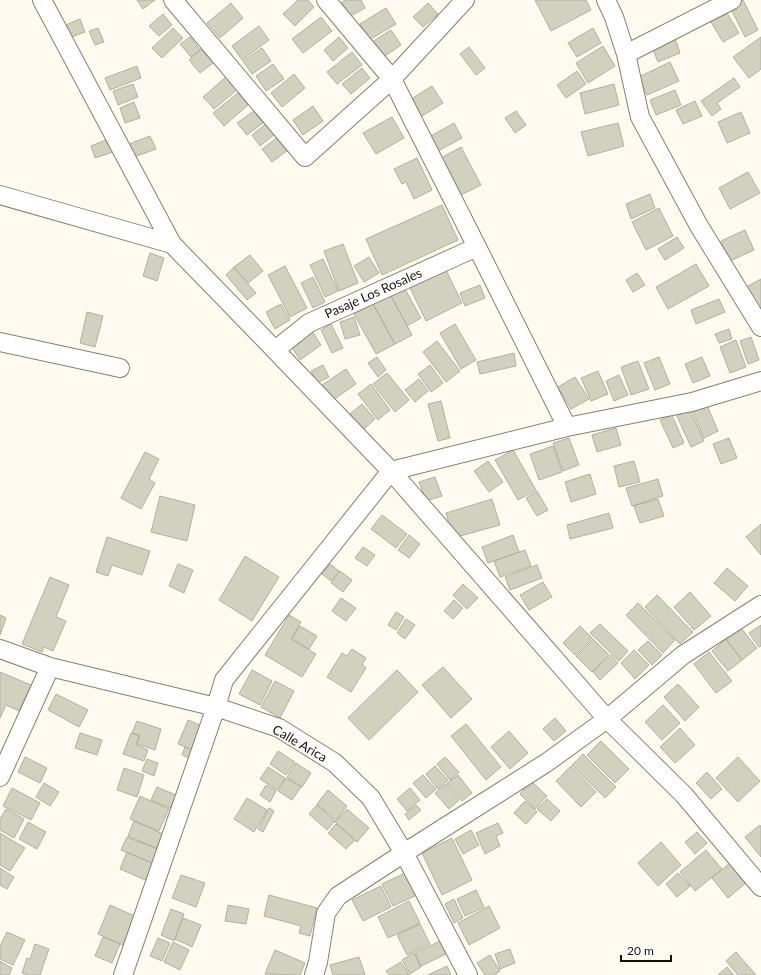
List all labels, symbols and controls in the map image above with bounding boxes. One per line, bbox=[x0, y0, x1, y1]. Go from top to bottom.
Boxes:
street label: Pasaje Los Rosales bbox=[322, 264, 424, 322]
street label: Calle Arica bbox=[270, 721, 330, 765]
scale bar bbox=[621, 937, 671, 963]
text: 20 m bbox=[627, 943, 654, 958]

